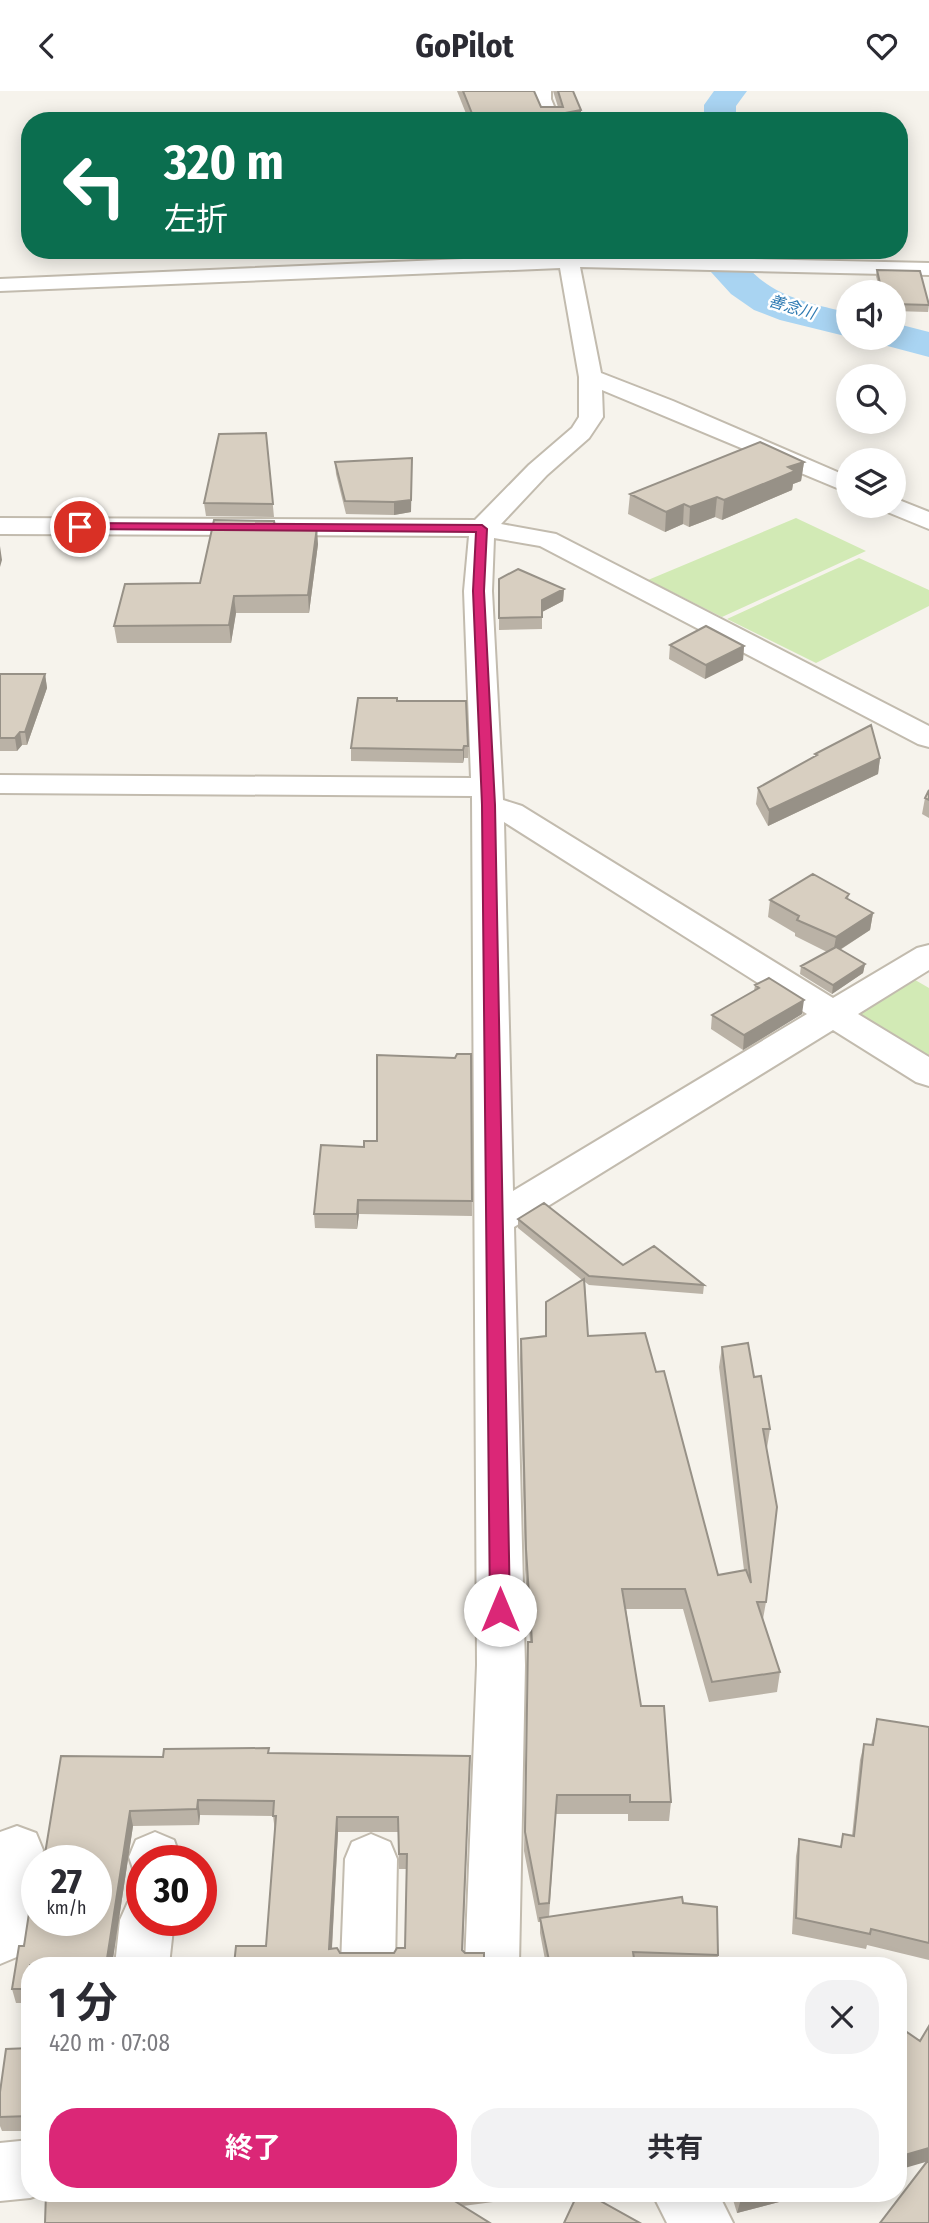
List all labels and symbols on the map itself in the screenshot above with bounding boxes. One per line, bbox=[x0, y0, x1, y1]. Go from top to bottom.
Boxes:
water label: 善念川 bbox=[766, 291, 820, 324]
pin bbox=[50, 497, 110, 557]
position arrow bbox=[463, 1573, 537, 1647]
speed limit sign: 30 bbox=[126, 1845, 217, 1936]

